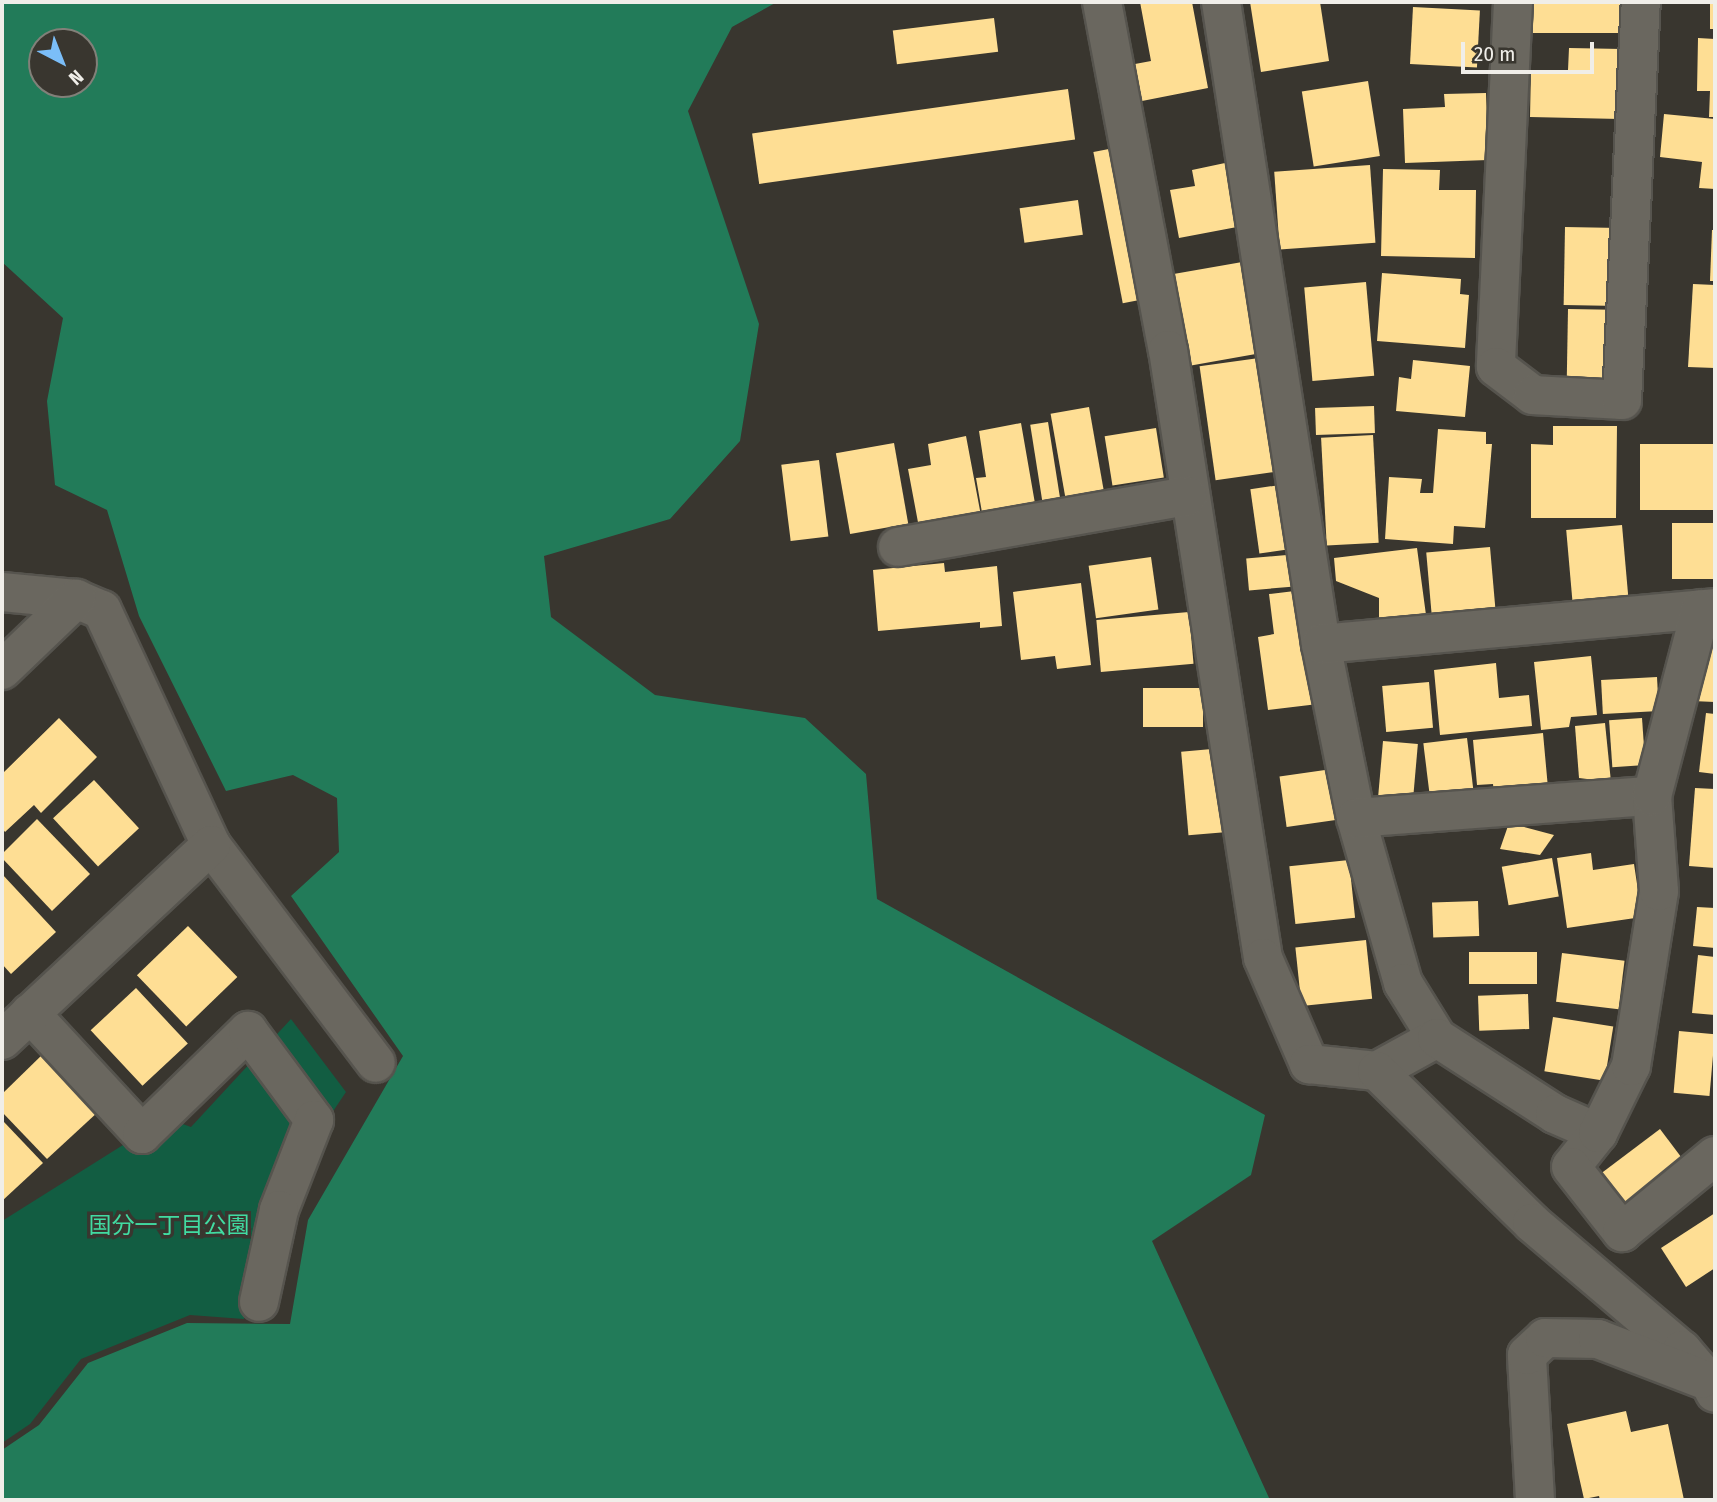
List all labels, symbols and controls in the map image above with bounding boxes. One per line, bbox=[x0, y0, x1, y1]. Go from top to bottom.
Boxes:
north arrow bbox=[28, 28, 98, 98]
scale bar bbox=[1465, 28, 1598, 72]
text: 20 m bbox=[1474, 41, 1515, 67]
text: N bbox=[64, 65, 88, 90]
park label: 国分一丁目公園 bbox=[89, 1211, 249, 1239]

